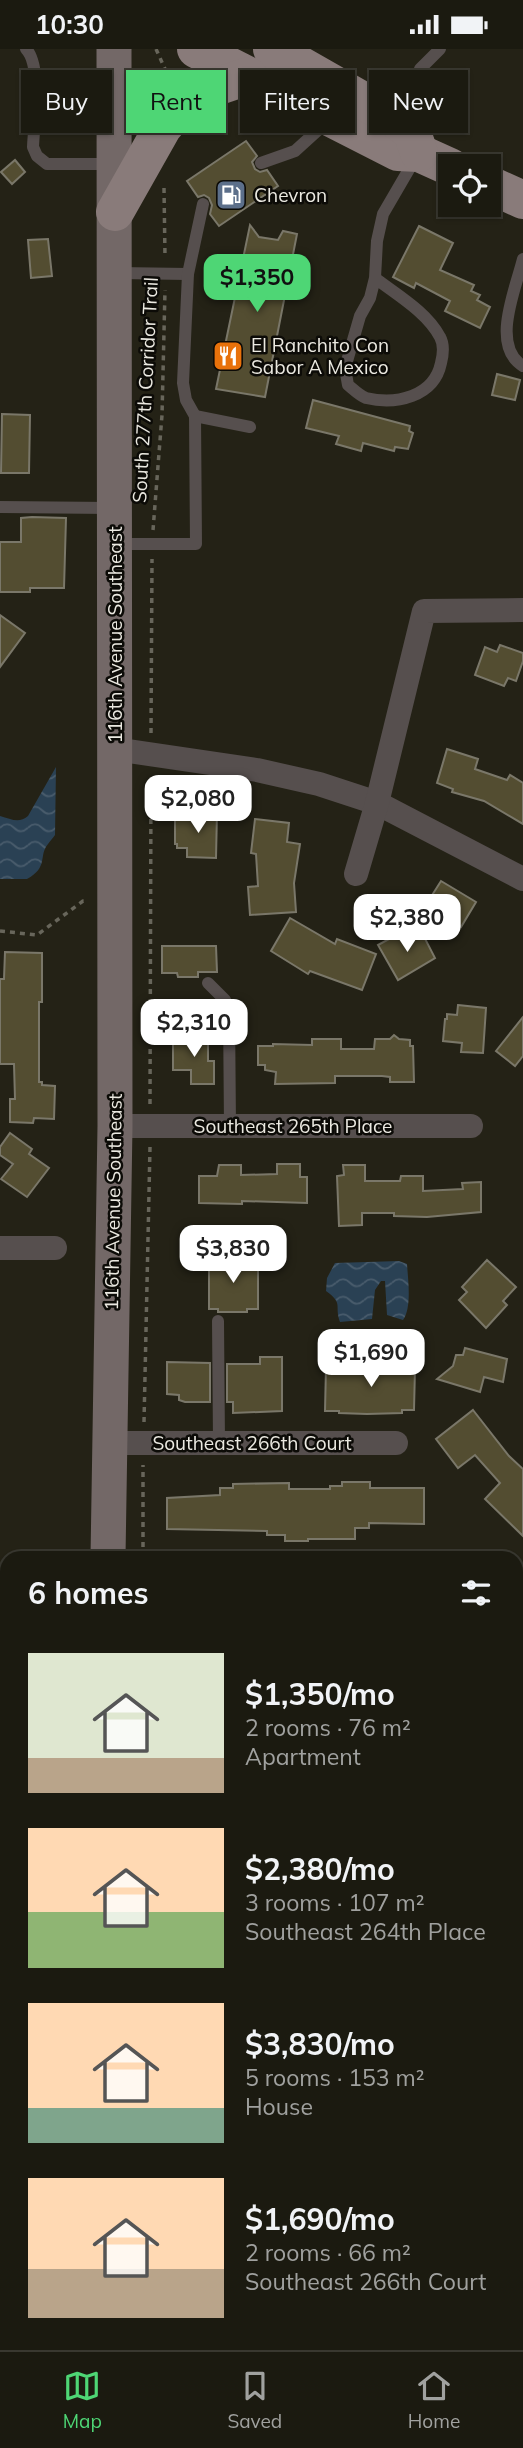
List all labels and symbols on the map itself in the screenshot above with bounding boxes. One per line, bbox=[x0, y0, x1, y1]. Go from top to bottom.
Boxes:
fuel station icon: Chevron bbox=[214, 178, 248, 212]
place label: Chevron bbox=[254, 183, 327, 207]
pin: $1,350 bbox=[200, 254, 314, 314]
street label: South 277th Corridor Trail bbox=[127, 276, 163, 504]
place label: El Ranchito Con Sabor A Mexico bbox=[251, 333, 389, 379]
restaurant icon: El Ranchito Con Sabor A Mexico bbox=[211, 339, 245, 373]
street label: 116th Avenue Southeast bbox=[103, 526, 127, 744]
pin: $2,080 bbox=[141, 775, 255, 835]
pin: $2,380 bbox=[350, 895, 464, 954]
pin: $2,310 bbox=[137, 999, 251, 1059]
street label: 116th Avenue Southeast bbox=[99, 1093, 127, 1311]
street label: Southeast 265th Place bbox=[194, 1114, 392, 1138]
pin: $3,830 bbox=[176, 1225, 290, 1285]
pin: $1,690 bbox=[314, 1329, 428, 1389]
street label: Southeast 266th Court bbox=[152, 1431, 352, 1455]

